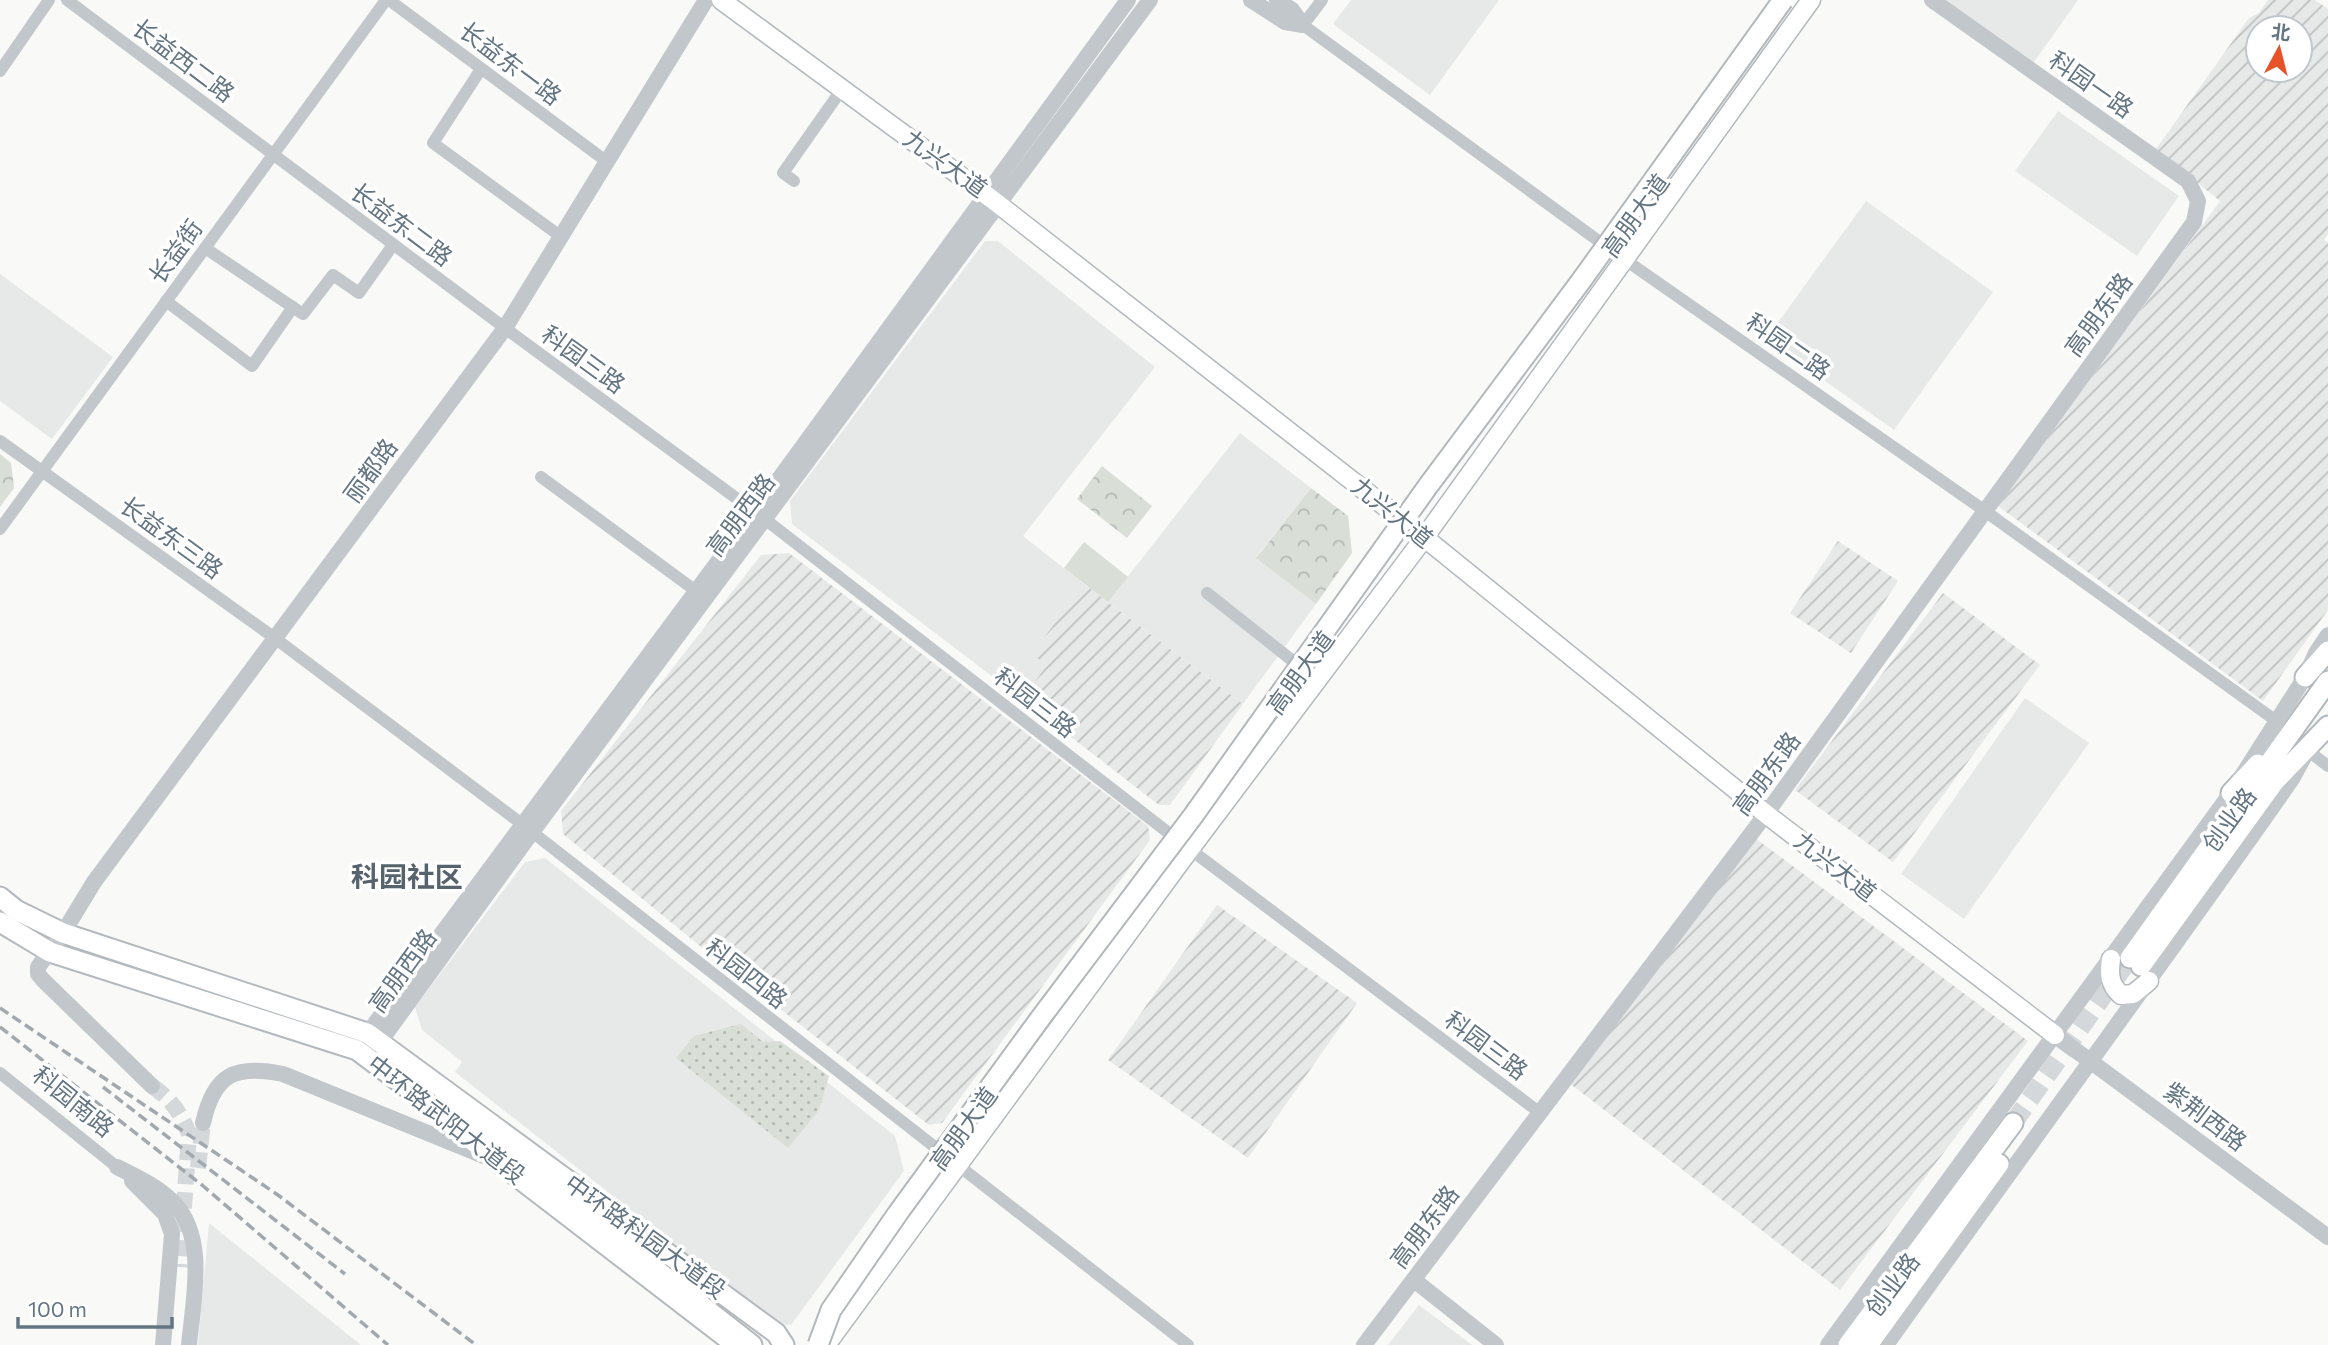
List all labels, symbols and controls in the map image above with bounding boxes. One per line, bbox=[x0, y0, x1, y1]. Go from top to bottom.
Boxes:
street label: 长益西二路 bbox=[127, 12, 241, 107]
north arrow bbox=[2244, 14, 2314, 84]
street label: 长益东一路 bbox=[454, 15, 568, 110]
text: 北 bbox=[2270, 19, 2292, 44]
street label: 科园一路 bbox=[2044, 44, 2139, 123]
street label: 九兴大道 bbox=[899, 123, 993, 203]
street label: 高朋大道 bbox=[1595, 168, 1675, 262]
street label: 长益东二路 bbox=[345, 176, 459, 271]
street label: 长益街 bbox=[142, 213, 208, 289]
street label: 高朋东路 bbox=[2058, 267, 2138, 361]
street label: 科园二路 bbox=[1741, 306, 1836, 385]
street label: 科园三路 bbox=[537, 319, 631, 399]
street label: 丽都路 bbox=[337, 432, 403, 508]
street label: 高朋西路 bbox=[699, 467, 780, 561]
street label: 九兴大道 bbox=[1347, 470, 1439, 553]
street label: 长益东三路 bbox=[115, 490, 229, 584]
street label: 高朋大道 bbox=[1260, 625, 1340, 719]
street label: 科园三路 bbox=[989, 661, 1083, 743]
street label: 高朋东路 bbox=[1726, 726, 1806, 820]
street label: 创业路 bbox=[2196, 781, 2262, 857]
street label: 九兴大道 bbox=[1789, 825, 1883, 907]
district label: 科园社区 bbox=[351, 859, 463, 893]
street label: 高朋西路 bbox=[362, 923, 442, 1017]
street label: 科园四路 bbox=[700, 932, 794, 1014]
street label: 科园三路 bbox=[1440, 1004, 1534, 1085]
street label: 中环路武阳大道段 bbox=[362, 1048, 531, 1189]
street label: 科园南路 bbox=[28, 1059, 120, 1142]
street label: 紫荆西路 bbox=[2159, 1075, 2253, 1156]
street label: 高朋大道 bbox=[923, 1081, 1003, 1175]
street label: 中环路科园大道段 bbox=[560, 1168, 732, 1304]
street label: 高朋东路 bbox=[1383, 1179, 1464, 1273]
street label: 创业路 bbox=[1859, 1247, 1925, 1322]
scale bar bbox=[18, 1286, 172, 1330]
text: 100 m bbox=[28, 1296, 87, 1321]

